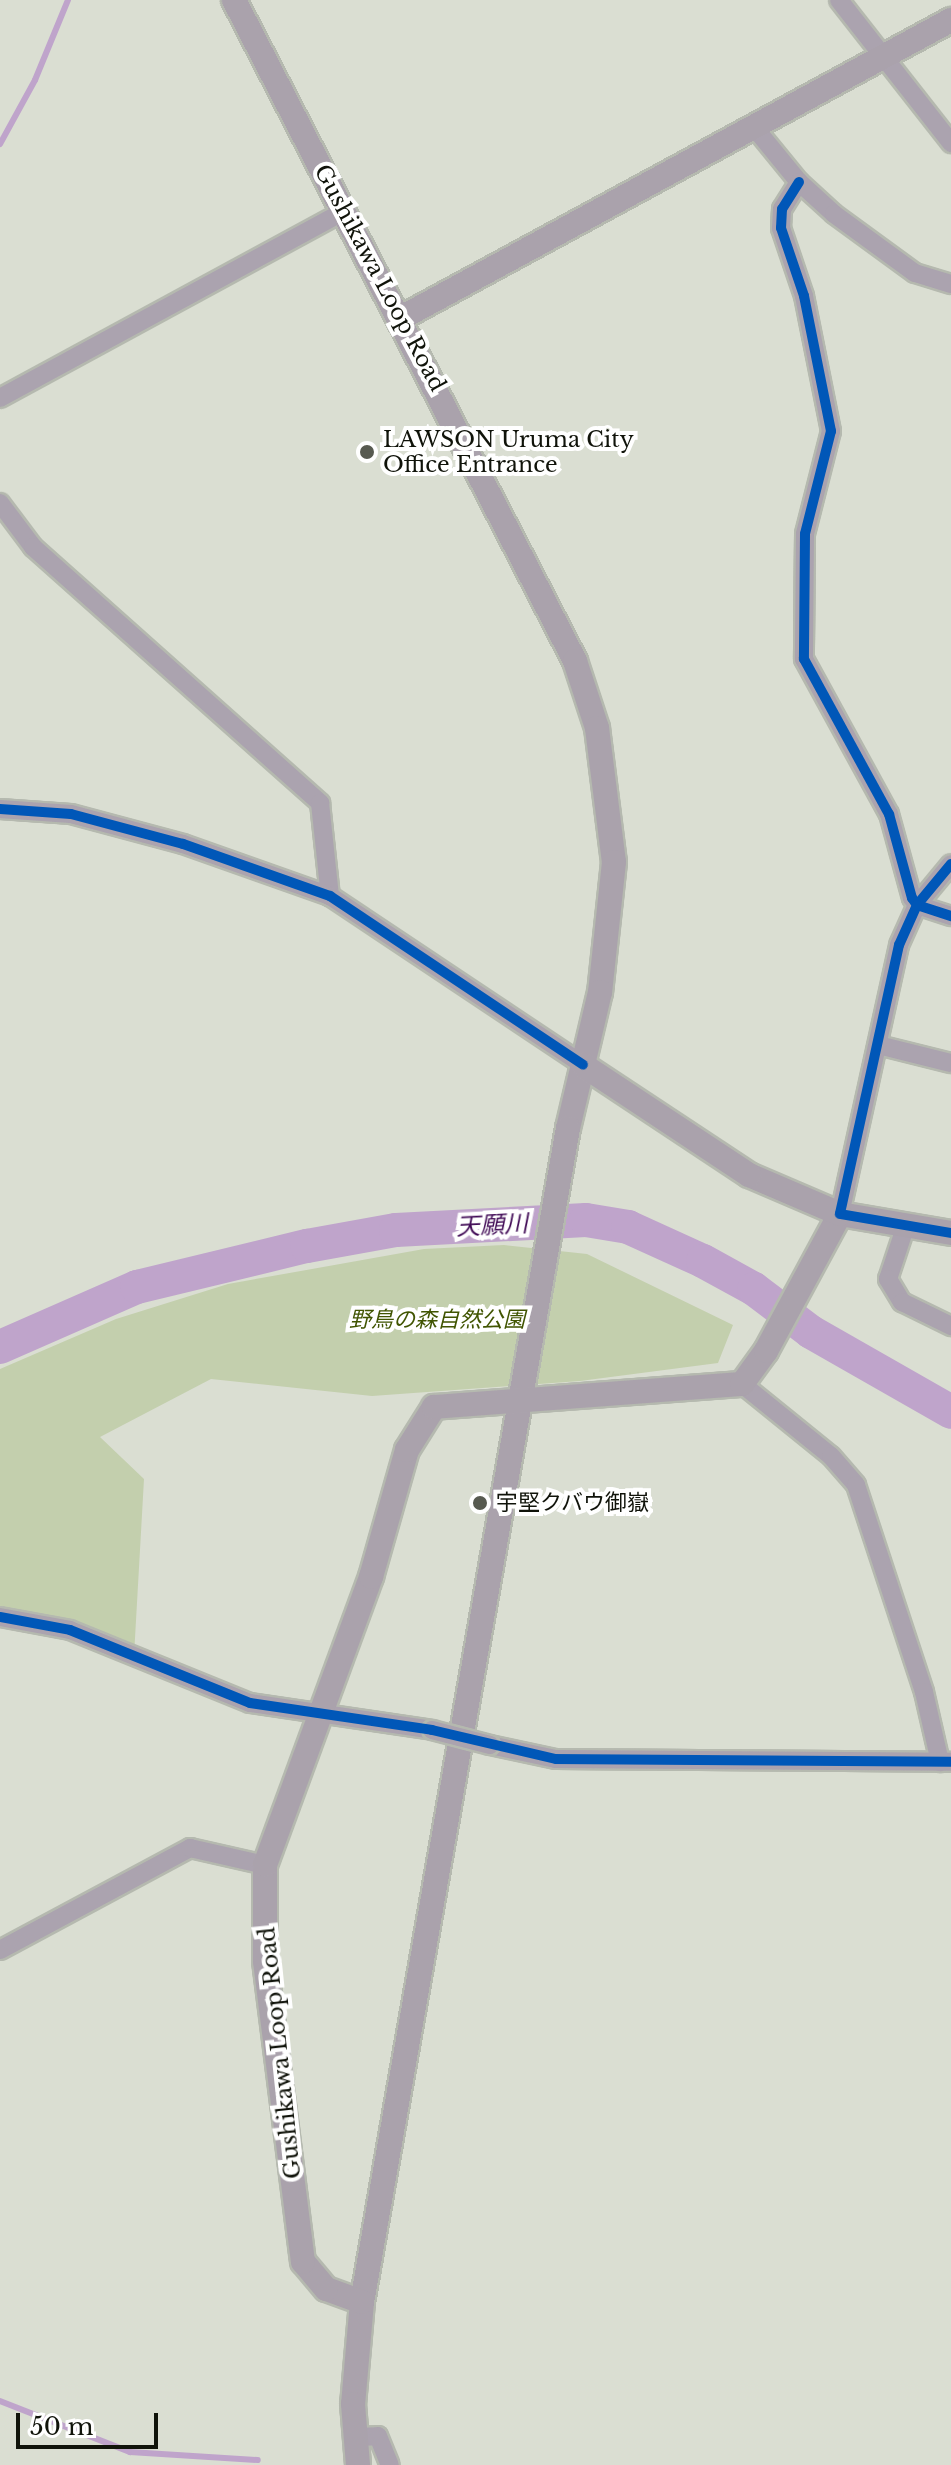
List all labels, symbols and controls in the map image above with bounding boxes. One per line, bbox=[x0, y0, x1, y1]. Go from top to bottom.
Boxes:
street label: Gushikawa Loop Road bbox=[309, 160, 451, 396]
place label: LAWSON Uruma City Office Entrance bbox=[383, 426, 634, 478]
marker: LAWSON Uruma City Office Entrance bbox=[358, 443, 376, 461]
water label: 天願川 bbox=[455, 1209, 529, 1241]
park label: 野鳥の森自然公園 bbox=[349, 1307, 525, 1333]
place label: 宇堅クバウ御嶽 bbox=[496, 1490, 650, 1516]
marker: 宇堅クバウ御嶽 bbox=[471, 1494, 489, 1512]
street label: Gushikawa Loop Road bbox=[254, 1926, 306, 2180]
scale bar bbox=[20, 2397, 162, 2447]
text: 50 m bbox=[30, 2412, 93, 2441]

